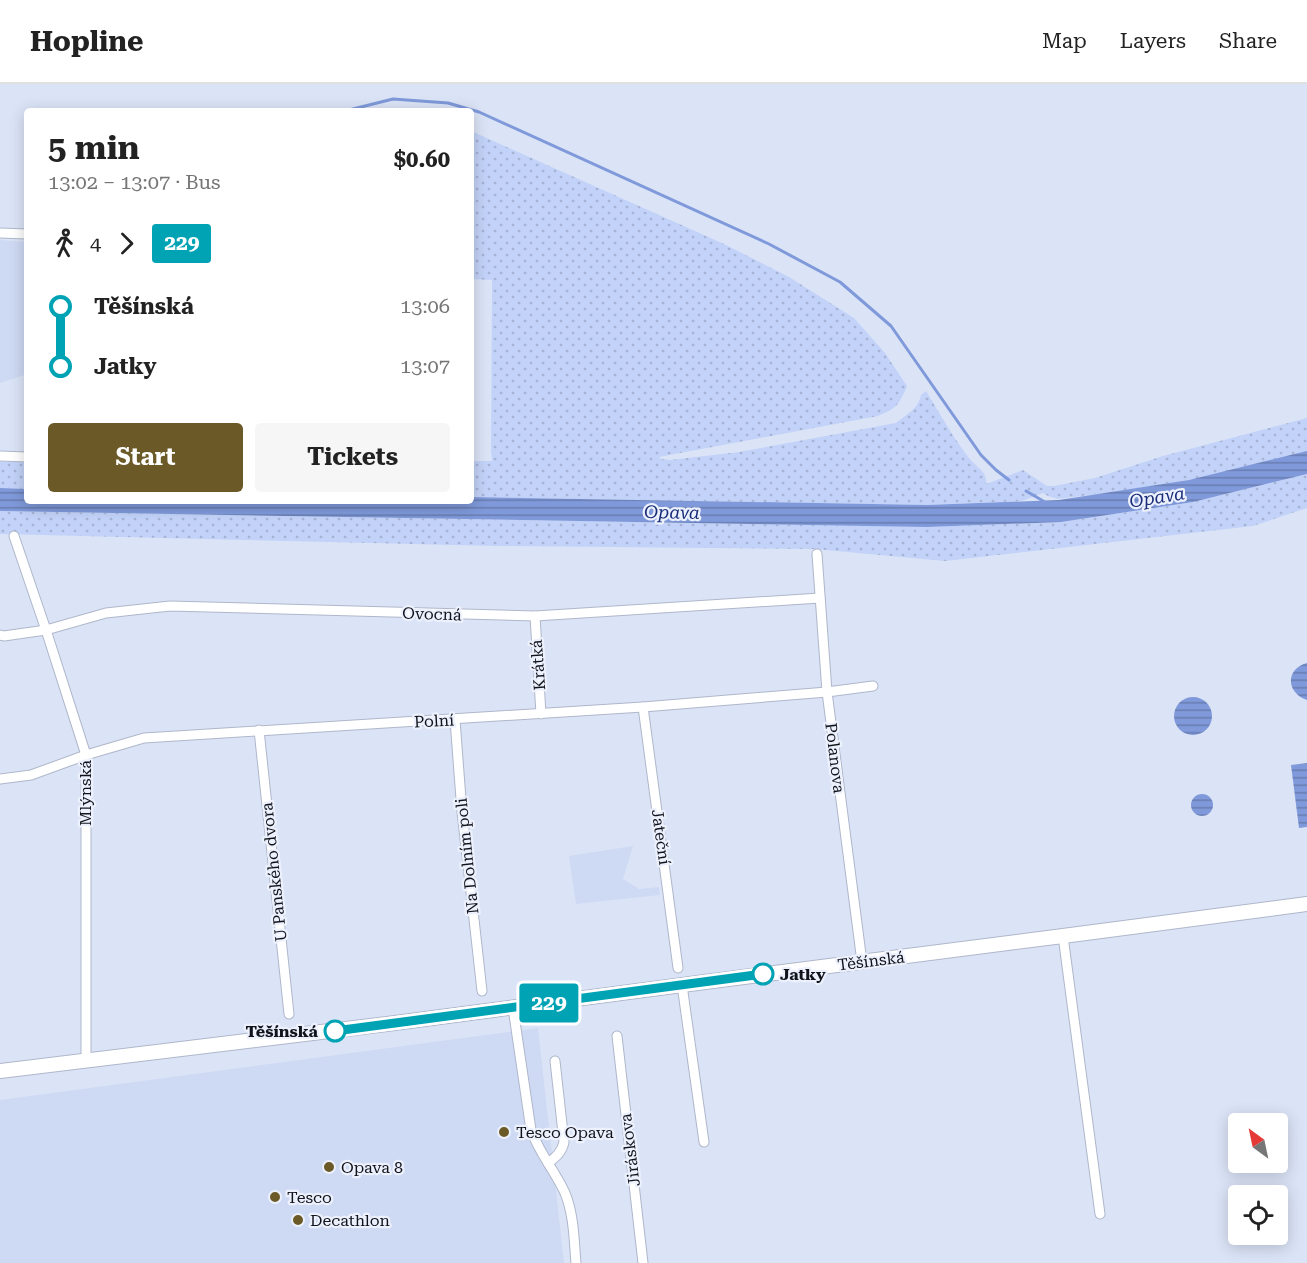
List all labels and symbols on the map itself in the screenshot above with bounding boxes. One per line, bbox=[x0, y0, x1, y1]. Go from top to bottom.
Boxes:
water label: Opava bbox=[1128, 482, 1186, 512]
water label: Opava bbox=[644, 501, 700, 523]
street label: Ovocná bbox=[402, 603, 462, 625]
street label: Krátká bbox=[527, 639, 549, 691]
street label: Polní bbox=[413, 710, 455, 732]
street label: Polanova bbox=[821, 722, 849, 795]
street label: Mlýnská bbox=[76, 760, 95, 826]
street label: Na Dolním poli bbox=[451, 797, 483, 915]
street label: U Panského dvora bbox=[257, 801, 291, 943]
street label: Jateční bbox=[648, 808, 674, 866]
street label: Těšínská bbox=[836, 947, 906, 975]
marker: Jatky bbox=[752, 963, 774, 985]
place label: Jatky bbox=[780, 965, 826, 984]
line badge: 229 bbox=[514, 984, 584, 1022]
marker: Těšínská bbox=[324, 1020, 346, 1042]
place label: Těšínská bbox=[245, 1022, 319, 1041]
street label: Jiráskova bbox=[616, 1112, 644, 1188]
north arrow bbox=[1228, 1113, 1288, 1173]
place label: Tesco Opava bbox=[516, 1123, 614, 1142]
marker: Tesco Opava bbox=[497, 1125, 511, 1139]
place label: Opava 8 bbox=[341, 1158, 403, 1177]
marker: Opava 8 bbox=[322, 1160, 336, 1174]
place label: Tesco bbox=[287, 1188, 332, 1207]
marker: Tesco bbox=[268, 1190, 282, 1204]
place label: Decathlon bbox=[310, 1211, 390, 1230]
marker: Decathlon bbox=[291, 1213, 305, 1227]

